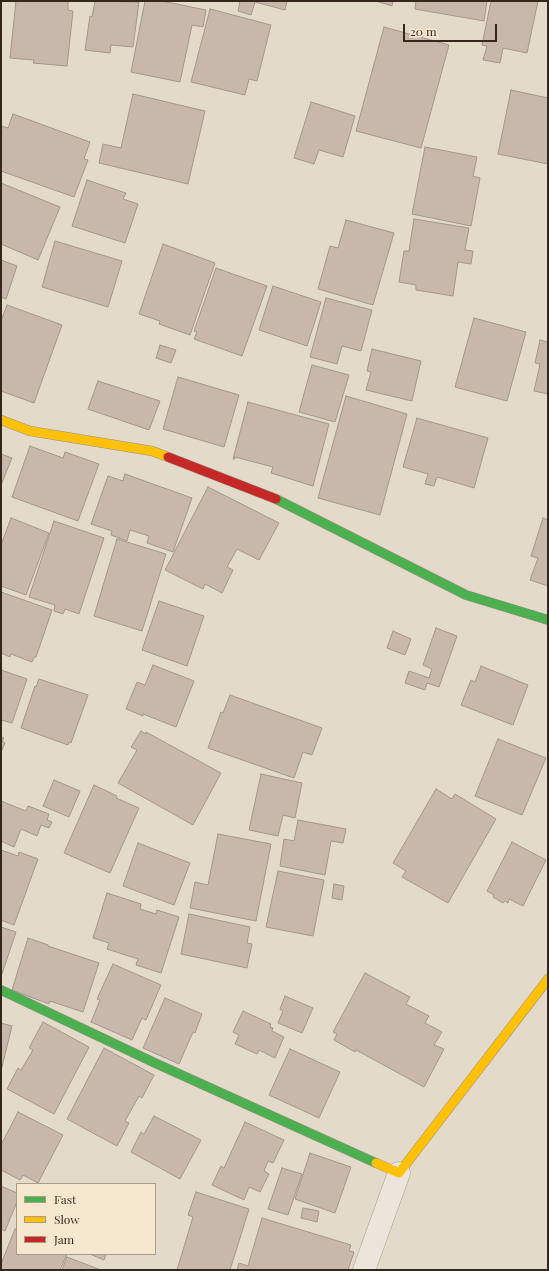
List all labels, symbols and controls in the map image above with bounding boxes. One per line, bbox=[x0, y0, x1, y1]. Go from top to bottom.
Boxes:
scale bar bbox=[405, 16, 499, 42]
text: 20 m bbox=[410, 23, 437, 39]
legend bbox=[16, 1183, 156, 1255]
text: Fast bbox=[54, 1191, 76, 1207]
text: Slow bbox=[54, 1211, 80, 1227]
text: Jam bbox=[54, 1231, 74, 1247]

